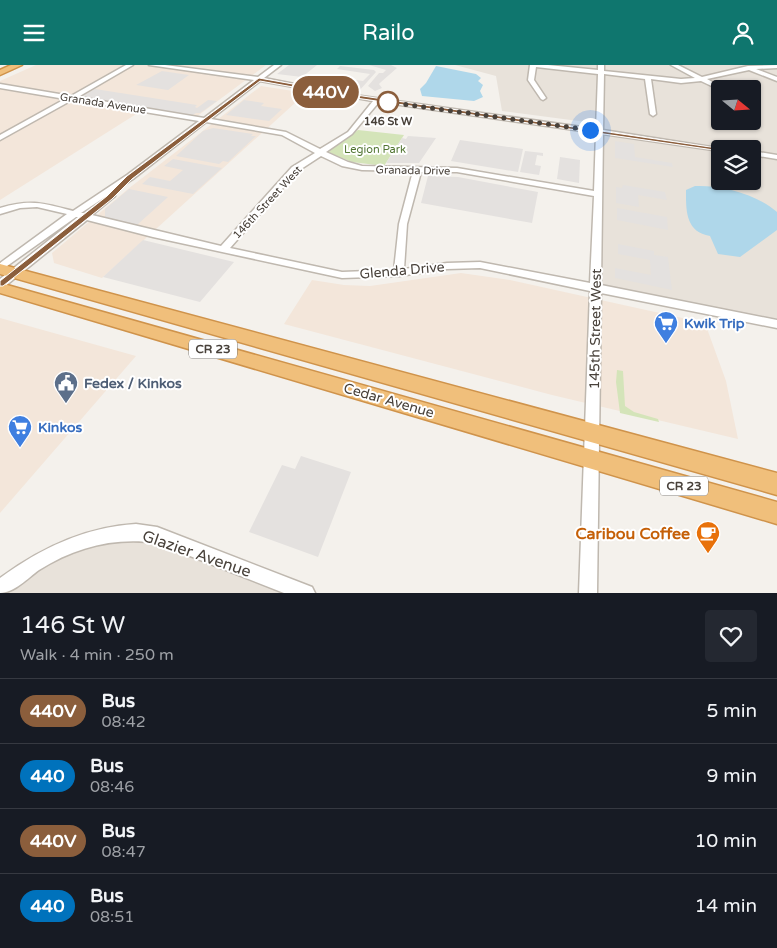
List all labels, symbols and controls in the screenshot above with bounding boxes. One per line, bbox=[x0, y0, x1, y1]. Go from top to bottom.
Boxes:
icon: menu bbox=[20, 19, 48, 47]
icon: person bbox=[729, 19, 757, 47]
text: Railo bbox=[362, 20, 415, 46]
line badge: 440V bbox=[291, 76, 361, 108]
north arrow bbox=[711, 80, 761, 130]
map controls bbox=[711, 80, 761, 190]
text: 440V bbox=[303, 81, 349, 103]
street label: Granada Avenue bbox=[59, 90, 147, 117]
marker: 146 St W bbox=[377, 91, 399, 113]
place label: 146 St W bbox=[364, 115, 413, 128]
your location bbox=[578, 118, 603, 143]
button: layers bbox=[711, 140, 761, 190]
park label: Legion Park bbox=[344, 143, 406, 156]
street label: 146th Street West bbox=[230, 163, 305, 242]
street label: Granada Drive bbox=[376, 163, 450, 178]
street label: Glenda Drive bbox=[359, 258, 445, 283]
street label: 145th Street West bbox=[586, 268, 605, 390]
supermarket icon: Kwik Trip bbox=[653, 310, 679, 344]
place label: Kwik Trip bbox=[684, 315, 745, 332]
road number: CR 23 bbox=[189, 339, 237, 359]
public building icon: Fedex / Kinkos bbox=[53, 370, 79, 404]
place label: Fedex / Kinkos bbox=[84, 375, 182, 392]
street label: Cedar Avenue bbox=[342, 379, 436, 422]
supermarket icon: Kinkos bbox=[7, 414, 33, 448]
place label: Kinkos bbox=[38, 419, 82, 436]
road number: CR 23 bbox=[660, 477, 708, 496]
cafe icon: Caribou Coffee bbox=[695, 520, 721, 554]
place label: Caribou Coffee bbox=[576, 524, 690, 544]
street label: Glazier Avenue bbox=[140, 526, 254, 582]
button: heart bbox=[705, 610, 757, 662]
text: 146 St W bbox=[20, 611, 125, 640]
text: Walk · 4 min · 250 m bbox=[20, 645, 174, 665]
text: Bus bbox=[101, 690, 135, 712]
text: 440V bbox=[30, 700, 76, 722]
text: 5 min bbox=[706, 700, 757, 722]
text: 08:42 bbox=[101, 712, 146, 732]
text: Bus bbox=[90, 755, 124, 777]
text: 440 bbox=[31, 765, 64, 787]
text: 9 min bbox=[706, 765, 757, 787]
text: 08:46 bbox=[90, 777, 134, 797]
text: Bus bbox=[101, 820, 135, 842]
text: 440V bbox=[30, 830, 76, 852]
text: 10 min bbox=[694, 830, 757, 852]
text: 08:47 bbox=[101, 842, 146, 862]
text: Bus bbox=[90, 885, 124, 907]
text: 440 bbox=[31, 895, 64, 917]
text: 14 min bbox=[694, 895, 757, 917]
text: 08:51 bbox=[90, 907, 134, 927]

